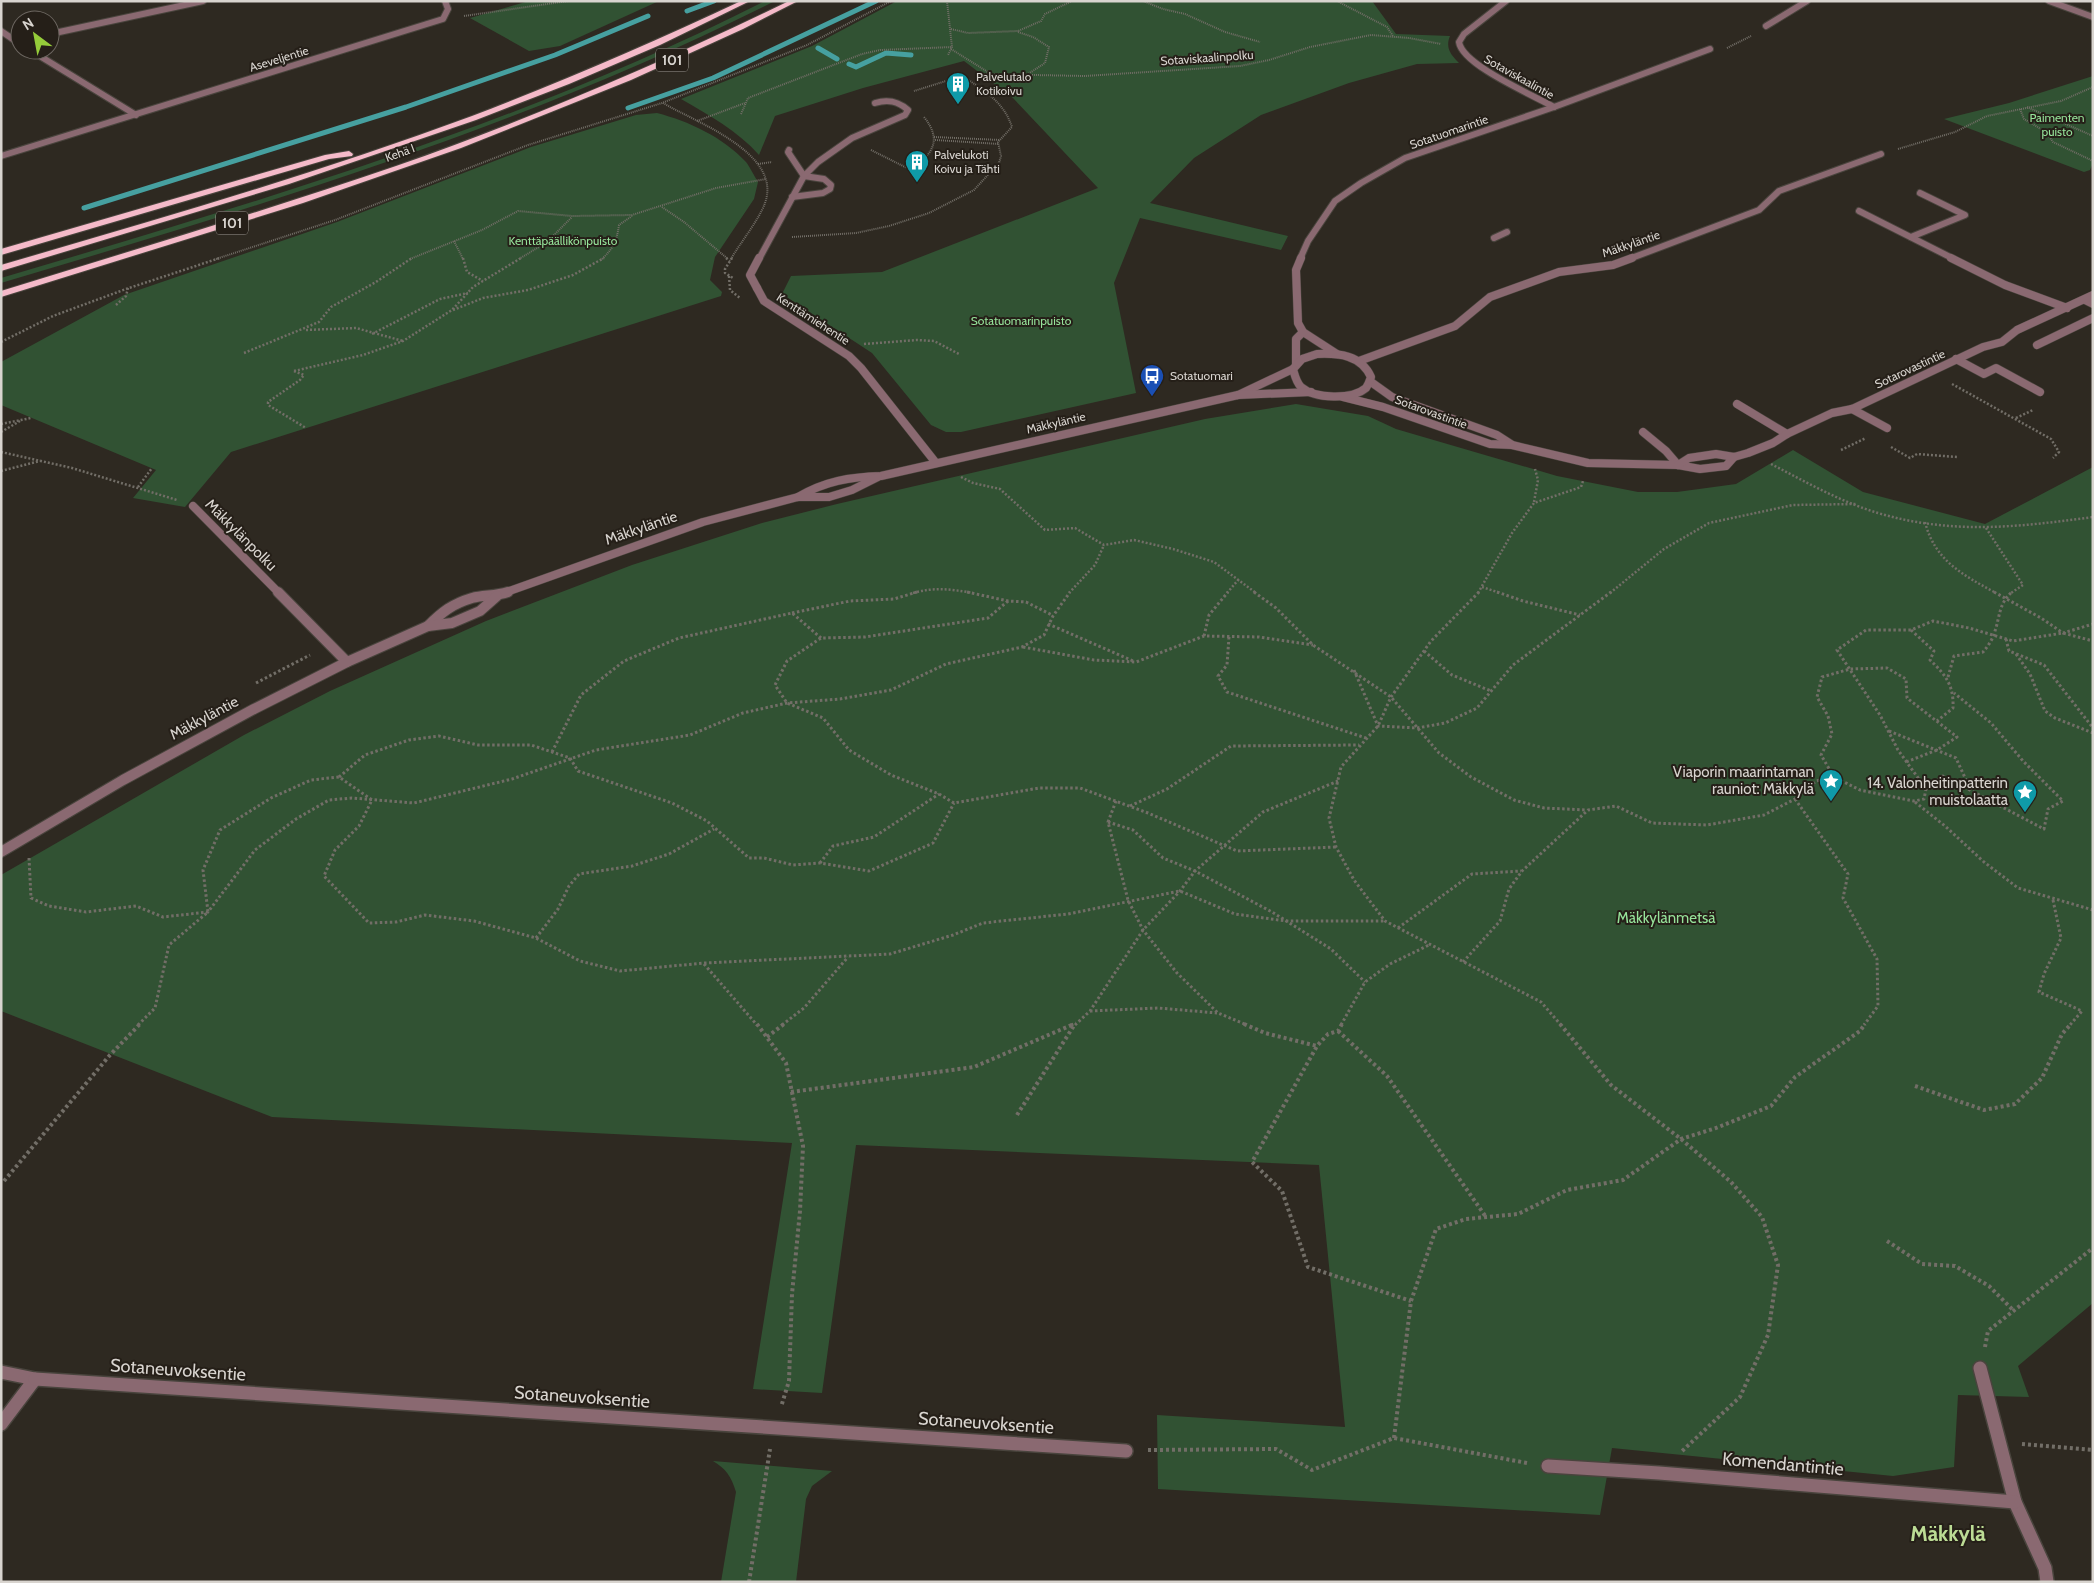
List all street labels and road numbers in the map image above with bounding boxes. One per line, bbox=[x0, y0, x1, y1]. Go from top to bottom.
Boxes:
street label: Aseveljentie bbox=[247, 42, 310, 75]
street label: Sotaviskaalinpolku bbox=[1160, 47, 1254, 68]
road number: 101 bbox=[656, 48, 688, 72]
street label: Sotaviskaalintie bbox=[1481, 51, 1557, 102]
street label: Sotatuomarintie bbox=[1408, 111, 1490, 152]
street label: Kehä I bbox=[383, 140, 417, 165]
road number: 101 bbox=[216, 212, 248, 234]
street label: Mäkkyläntie bbox=[1600, 227, 1662, 260]
street label: Kenttämiehentie bbox=[774, 289, 853, 348]
street label: Sotarovastintie bbox=[1872, 346, 1947, 391]
street label: Sotarovastintie bbox=[1393, 391, 1469, 432]
street label: Mäkkyläntie bbox=[1025, 408, 1087, 437]
street label: Mäkkylänpolku bbox=[201, 495, 281, 575]
street label: Mäkkyläntie bbox=[603, 507, 680, 549]
street label: Mäkkyläntie bbox=[167, 692, 242, 744]
street label: Sotaneuvoksentie bbox=[109, 1354, 247, 1386]
street label: Sotaneuvoksentie bbox=[513, 1381, 651, 1413]
street label: Sotaneuvoksentie bbox=[917, 1407, 1055, 1439]
street label: Komendantintie bbox=[1721, 1448, 1845, 1480]

